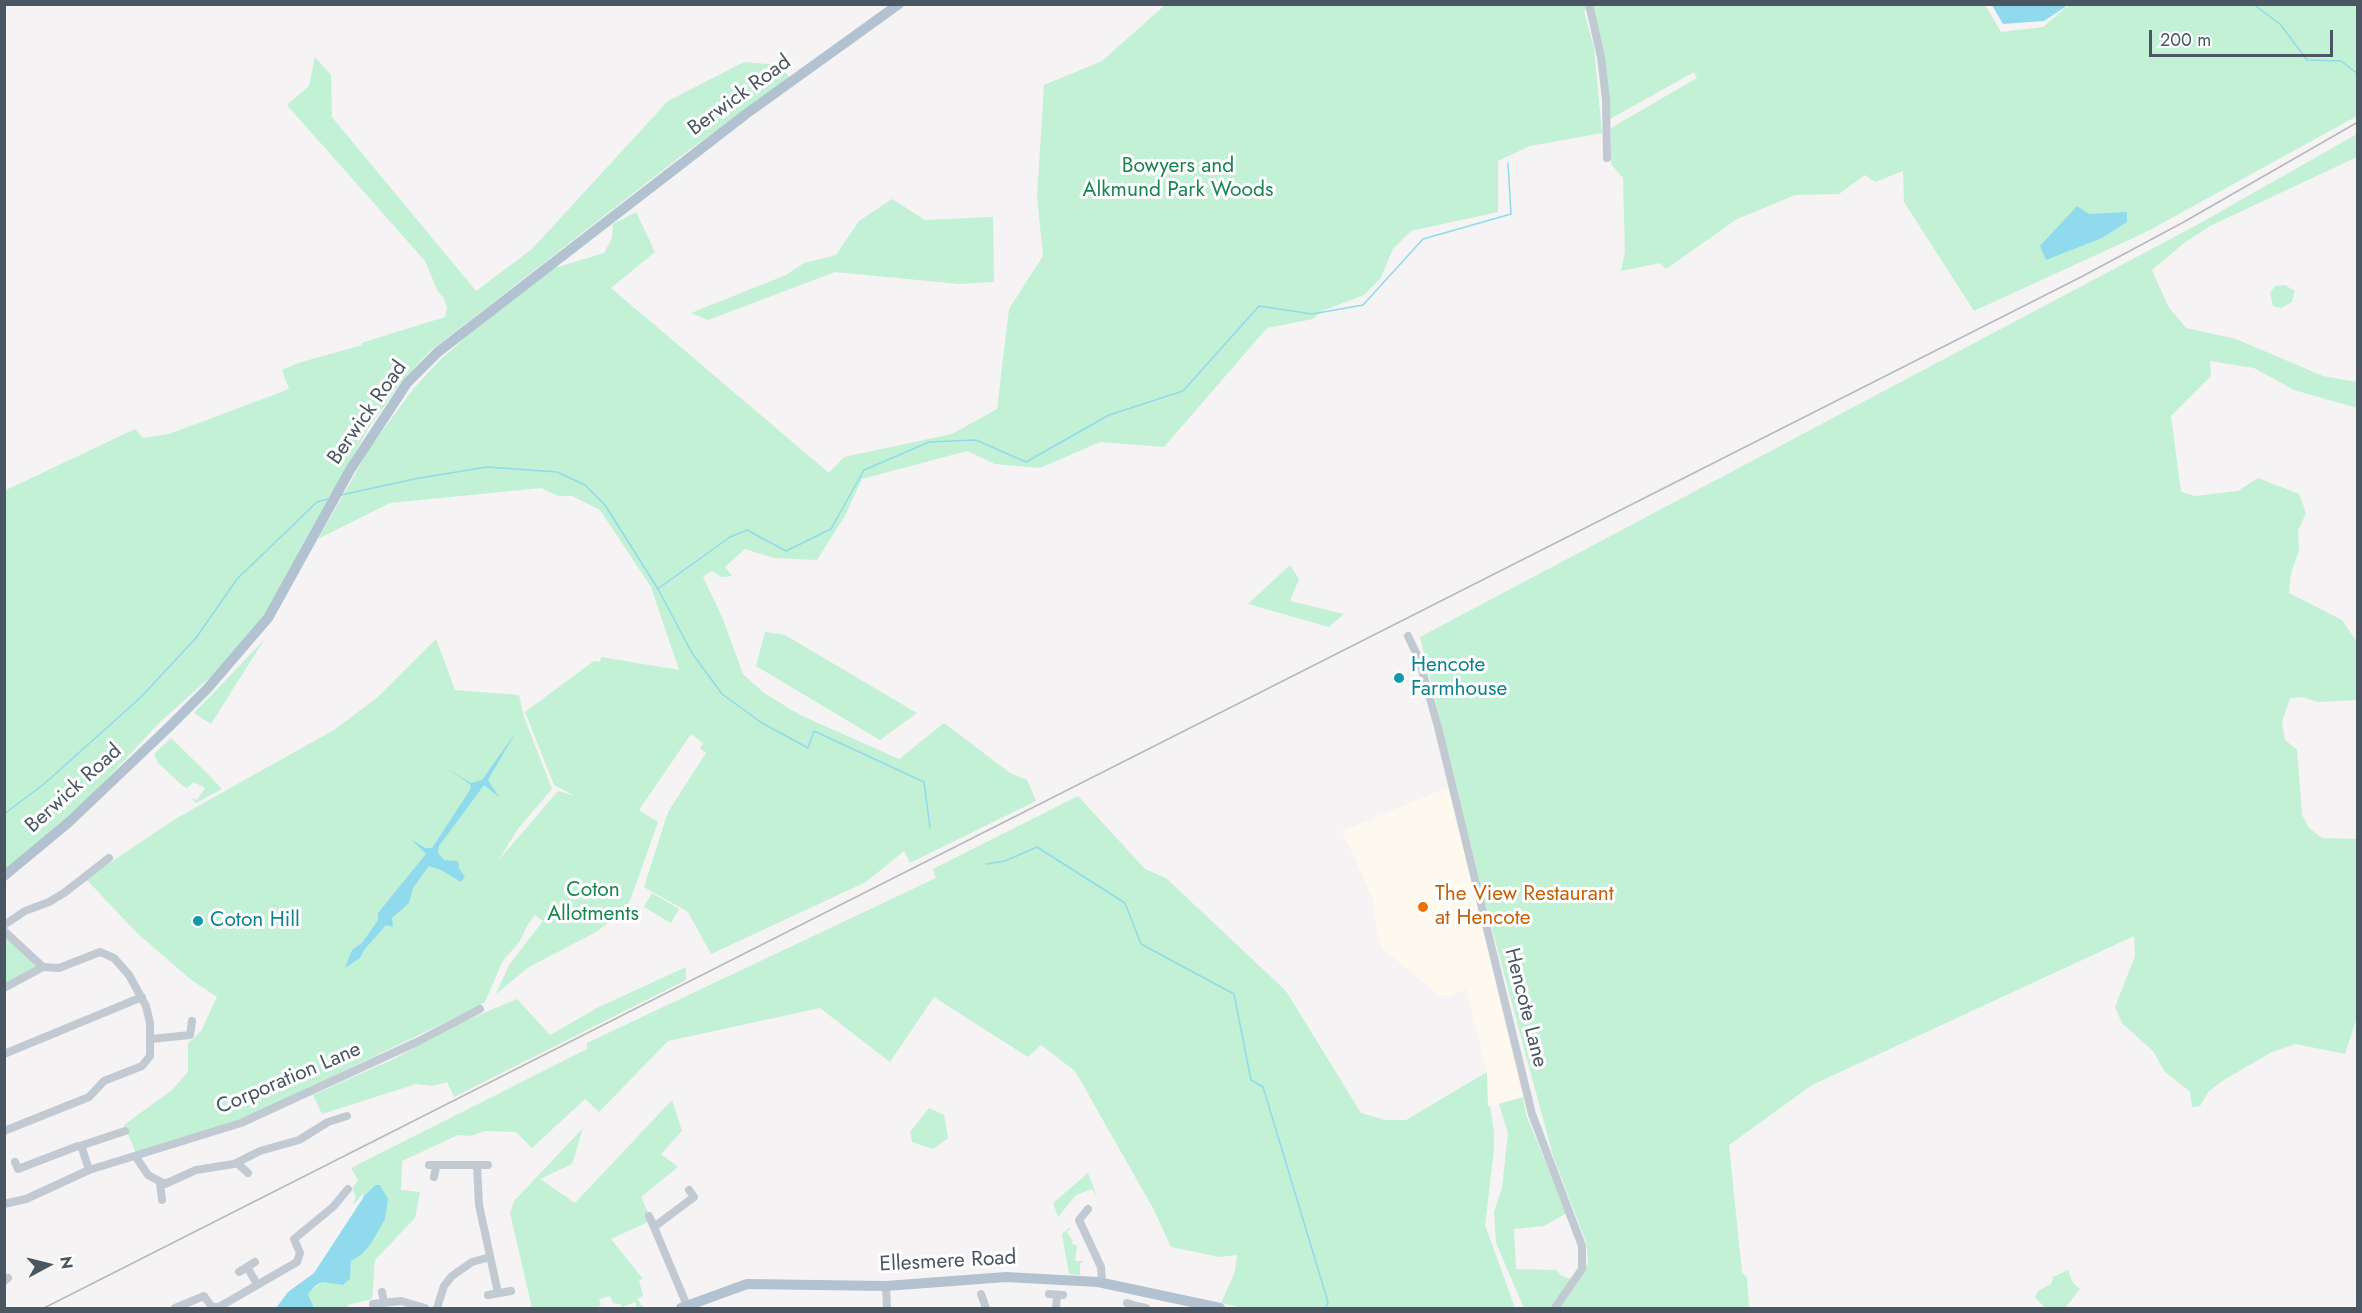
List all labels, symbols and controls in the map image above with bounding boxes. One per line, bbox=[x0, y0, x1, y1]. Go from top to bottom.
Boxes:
scale bar bbox=[2152, 18, 2336, 56]
text: 200 m bbox=[2160, 27, 2211, 53]
street label: Berwick Road bbox=[684, 50, 796, 142]
park label: Bowyers and Alkmund Park Woods bbox=[1083, 154, 1273, 204]
street label: Berwick Road bbox=[323, 356, 413, 470]
place label: Hencote Farmhouse bbox=[1411, 653, 1507, 703]
marker: Hencote Farmhouse bbox=[1392, 671, 1406, 685]
street label: Berwick Road bbox=[21, 739, 127, 839]
park label: Coton Allotments bbox=[547, 878, 639, 928]
place label: The View Restaurant at Hencote bbox=[1435, 882, 1614, 932]
marker: The View Restaurant at Hencote bbox=[1416, 900, 1430, 914]
place label: Coton Hill bbox=[210, 908, 300, 934]
marker: Coton Hill bbox=[191, 914, 205, 928]
street label: Hencote Lane bbox=[1498, 946, 1552, 1070]
street label: Corporation Lane bbox=[213, 1037, 365, 1121]
north arrow bbox=[18, 1235, 78, 1295]
street label: Ellesmere Road bbox=[879, 1246, 1017, 1278]
text: N bbox=[54, 1255, 79, 1270]

